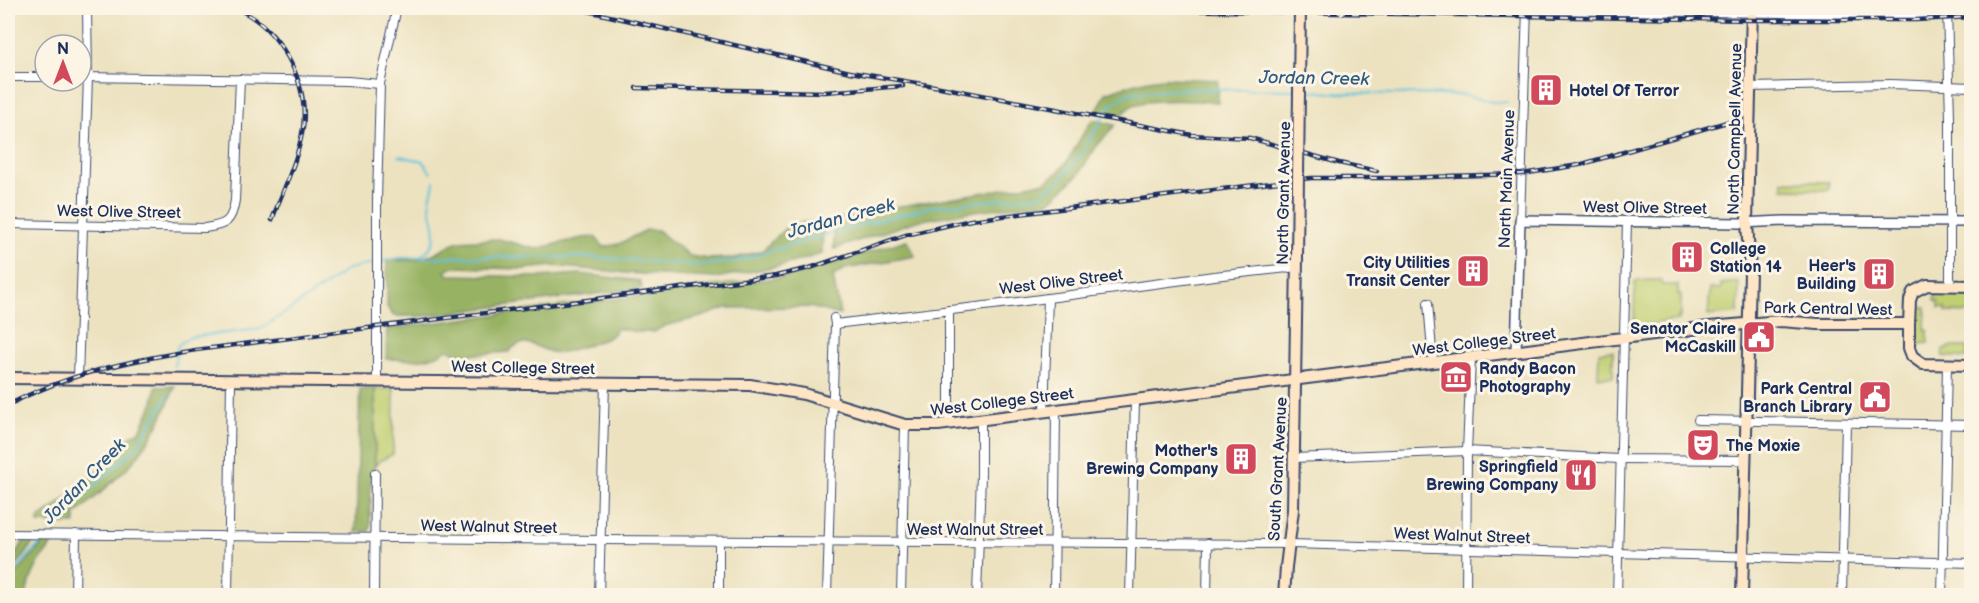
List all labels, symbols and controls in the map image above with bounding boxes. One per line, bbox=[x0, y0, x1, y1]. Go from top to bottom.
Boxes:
north arrow bbox=[33, 33, 93, 93]
text: N bbox=[57, 40, 69, 59]
street label: North Campbell Avenue bbox=[1725, 42, 1747, 215]
water label: Jordan Creek bbox=[1258, 67, 1370, 90]
building icon: Hotel Of Terror bbox=[1528, 72, 1564, 108]
place label: Hotel Of Terror bbox=[1569, 82, 1680, 101]
street label: North Main Avenue bbox=[1496, 109, 1519, 249]
street label: North Grant Avenue bbox=[1274, 121, 1295, 265]
water label: Jordan Creek bbox=[784, 194, 898, 243]
street label: West Olive Street bbox=[1583, 198, 1707, 219]
street label: West Olive Street bbox=[57, 202, 181, 223]
building icon: College Station 14 bbox=[1669, 239, 1705, 275]
place label: College Station 14 bbox=[1710, 240, 1782, 277]
building icon: City Utilities Transit Center bbox=[1455, 253, 1491, 289]
place label: City Utilities Transit Center bbox=[1346, 254, 1451, 291]
building icon: Heer's Building bbox=[1861, 256, 1897, 292]
place label: Heer's Building bbox=[1797, 257, 1856, 294]
street label: West Olive Street bbox=[998, 265, 1124, 299]
street label: Park Central West bbox=[1763, 299, 1893, 320]
public building icon: Senator Claire McCaskill bbox=[1741, 319, 1777, 355]
place label: Senator Claire McCaskill bbox=[1630, 320, 1736, 357]
street label: West College Street bbox=[1412, 324, 1557, 361]
street label: West College Street bbox=[451, 358, 595, 379]
museum icon: Randy Bacon Photography bbox=[1438, 359, 1474, 395]
place label: Randy Bacon Photography bbox=[1479, 360, 1576, 397]
public building icon: Park Central Branch Library bbox=[1857, 379, 1893, 415]
place label: Park Central Branch Library bbox=[1743, 380, 1853, 417]
street label: West College Street bbox=[930, 384, 1075, 421]
street label: South Grant Avenue bbox=[1265, 396, 1292, 542]
theatre icon: The Moxie bbox=[1685, 427, 1721, 463]
water label: Jordan Creek bbox=[38, 434, 131, 529]
place label: The Moxie bbox=[1726, 437, 1800, 456]
building icon: Mother's Brewing Company bbox=[1223, 441, 1259, 477]
place label: Mother's Brewing Company bbox=[1086, 442, 1219, 479]
restaurant icon: Springfield Brewing Company bbox=[1563, 457, 1599, 493]
place label: Springfield Brewing Company bbox=[1426, 458, 1559, 495]
street label: West Walnut Street bbox=[420, 517, 558, 538]
street label: West Walnut Street bbox=[907, 521, 1043, 540]
street label: West Walnut Street bbox=[1393, 525, 1531, 548]

